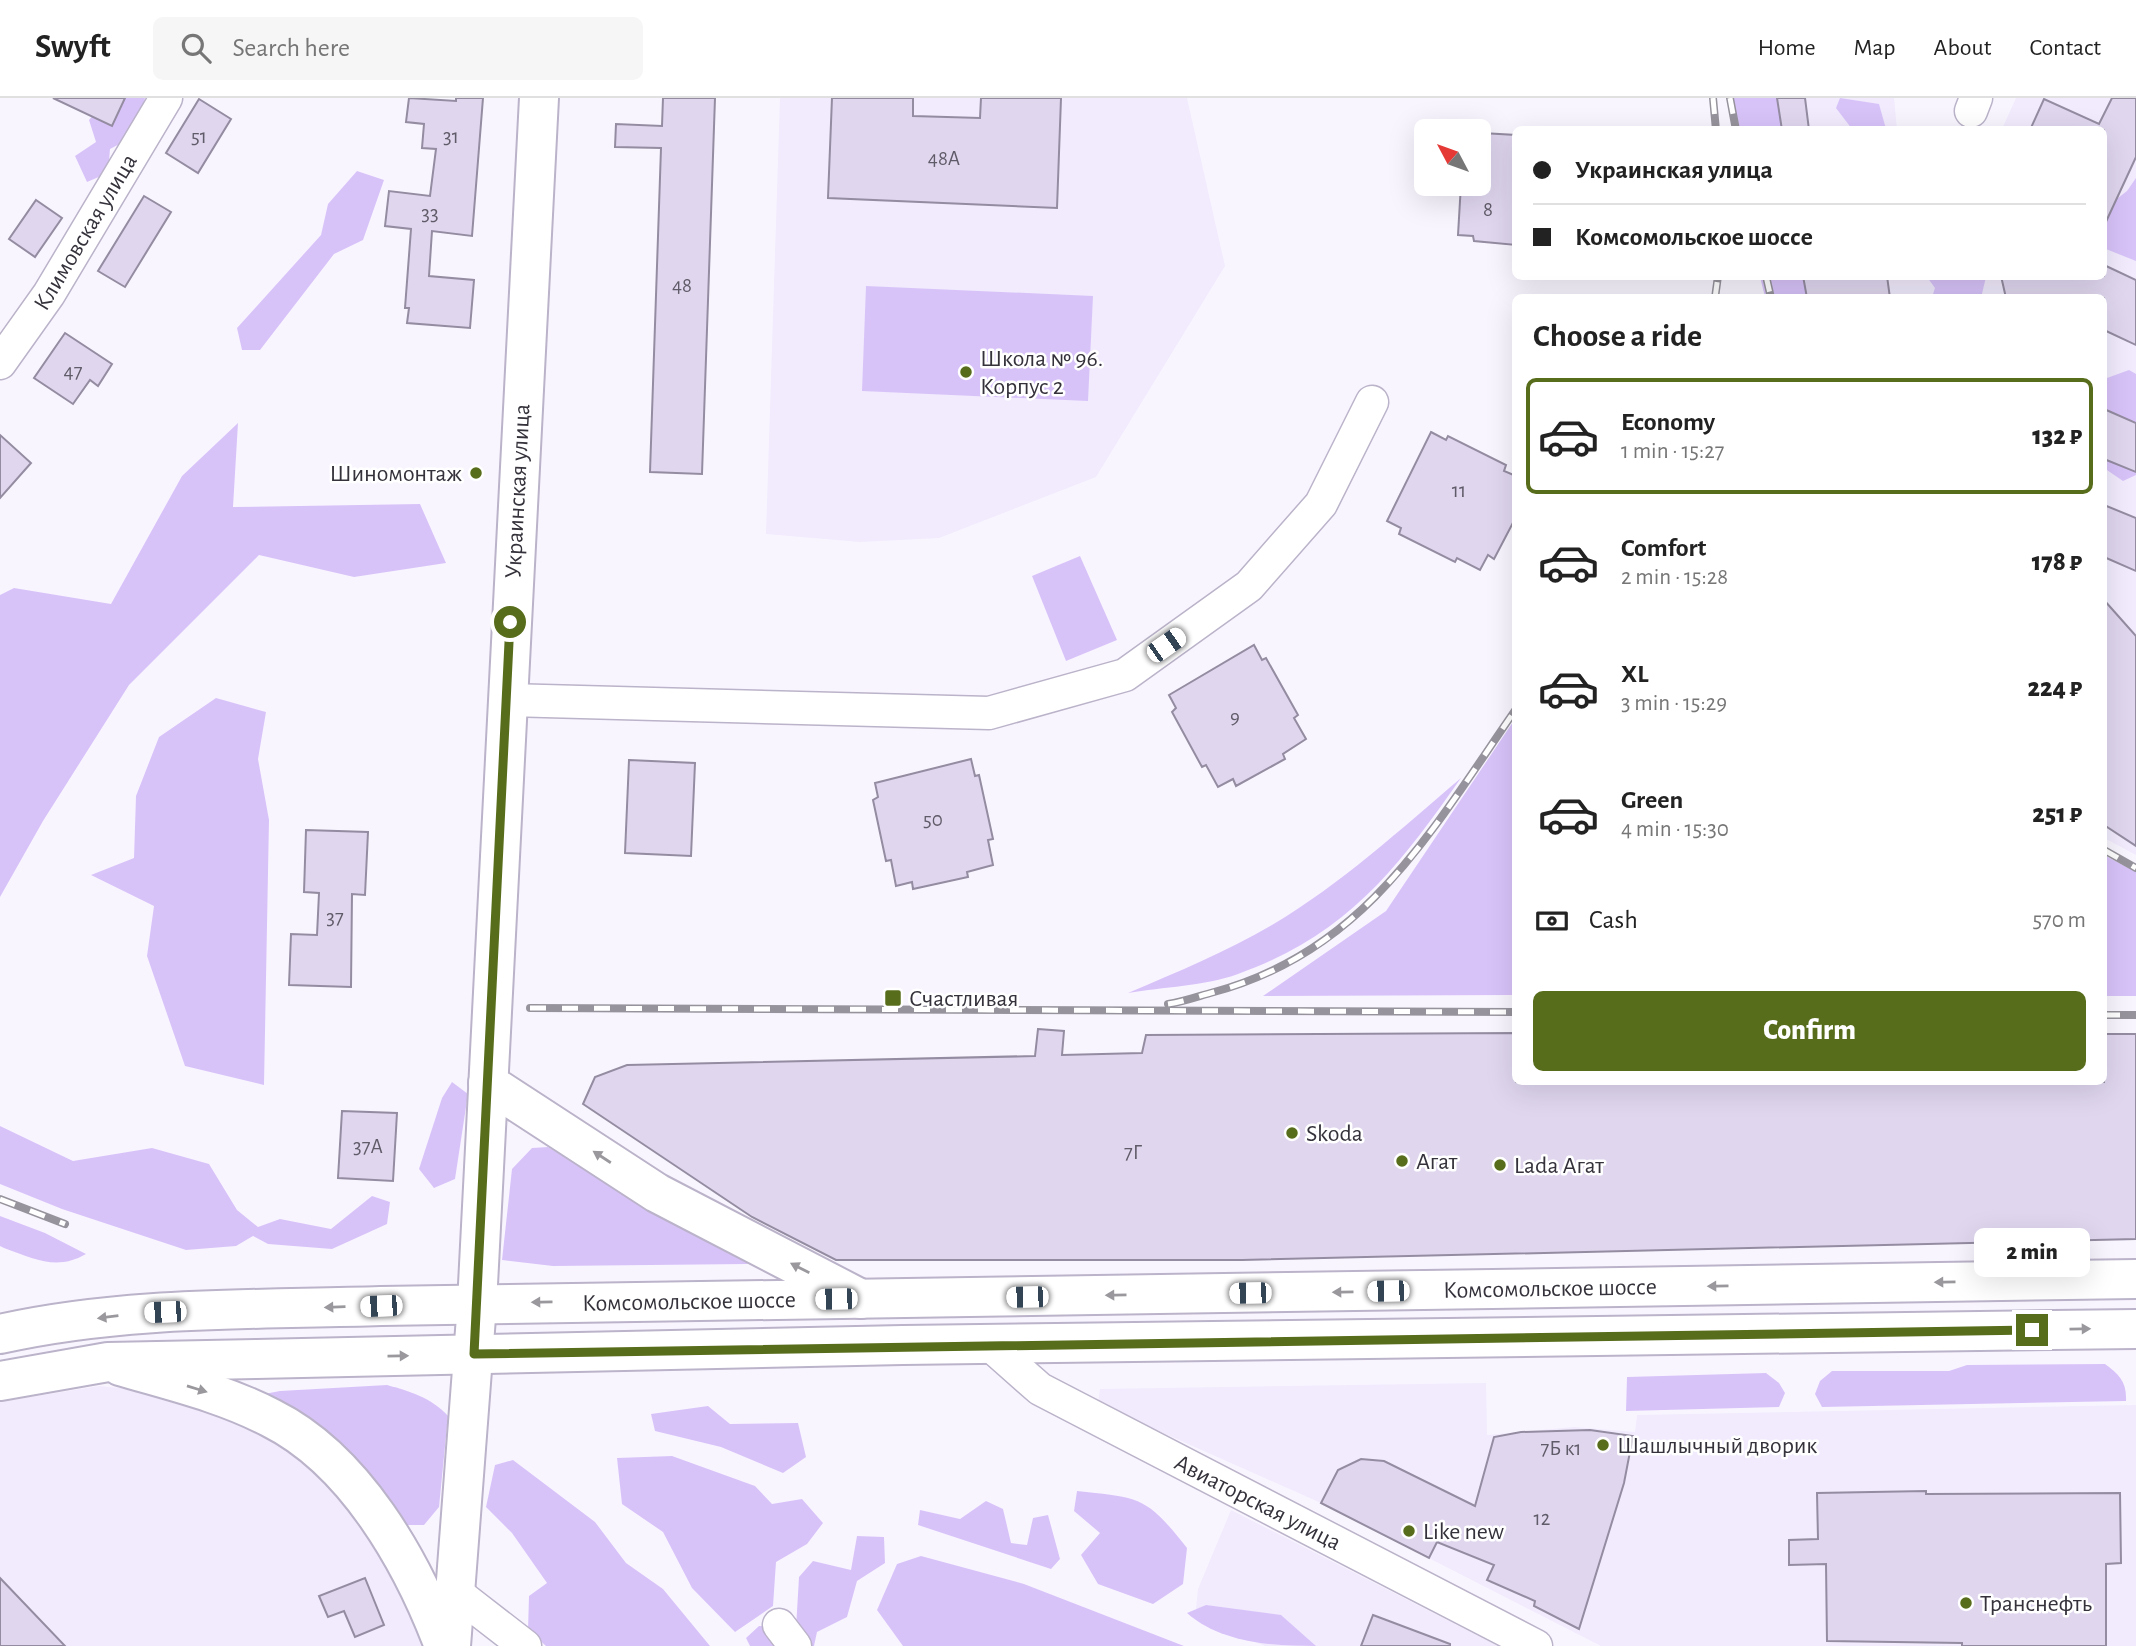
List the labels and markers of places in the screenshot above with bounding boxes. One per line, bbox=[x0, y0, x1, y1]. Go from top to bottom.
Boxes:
place label: Школа № 96. Корпус 2 bbox=[980, 347, 1103, 399]
marker: Школа № 96. Корпус 2 bbox=[958, 364, 974, 380]
place label: Шиномонтаж bbox=[329, 462, 462, 486]
marker: Шиномонтаж bbox=[468, 465, 484, 481]
place label: Счастливая bbox=[909, 987, 1018, 1011]
marker: Счастливая bbox=[883, 988, 903, 1008]
place label: Skoda bbox=[1306, 1122, 1363, 1146]
marker: Skoda bbox=[1284, 1125, 1300, 1141]
place label: Агат bbox=[1416, 1150, 1458, 1174]
marker: Агат bbox=[1394, 1153, 1410, 1169]
place label: Lada Агат bbox=[1514, 1154, 1604, 1178]
marker: Lada Агат bbox=[1492, 1157, 1508, 1173]
place label: Шашлычный дворик bbox=[1617, 1434, 1817, 1458]
marker: Шашлычный дворик bbox=[1595, 1437, 1611, 1453]
place label: Like new bbox=[1423, 1520, 1504, 1544]
marker: Like new bbox=[1401, 1523, 1417, 1539]
place label: Транснефть bbox=[1980, 1592, 2092, 1616]
marker: Транснефть bbox=[1958, 1595, 1974, 1611]

